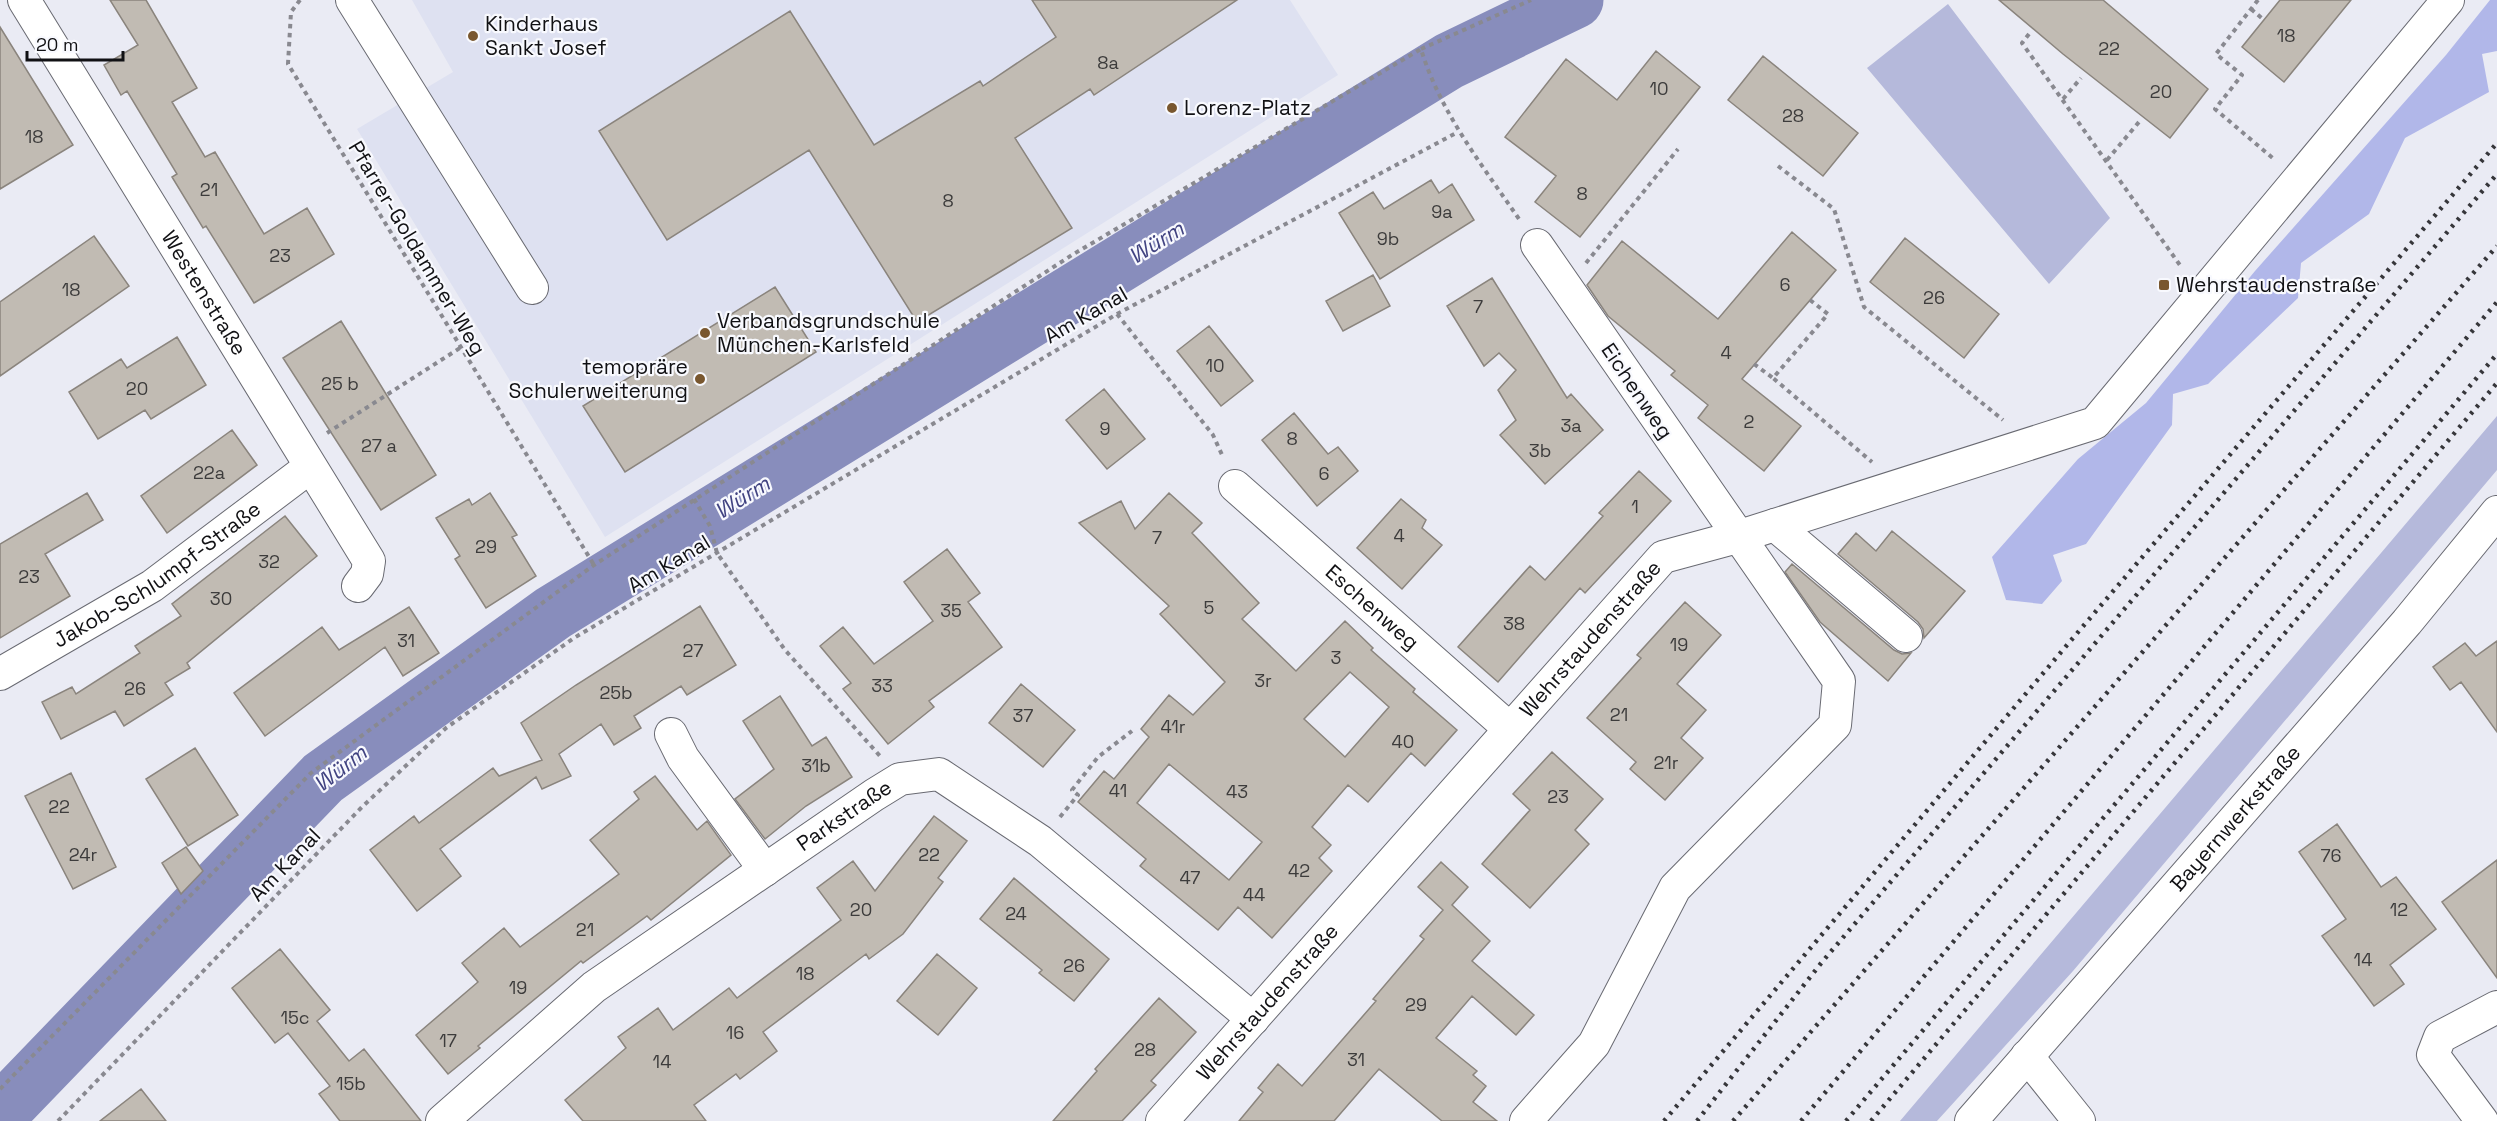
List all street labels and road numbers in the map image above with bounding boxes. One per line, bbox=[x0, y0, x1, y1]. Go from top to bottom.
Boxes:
street label: Pfarrer-Goldammer-Weg bbox=[343, 136, 492, 360]
street label: Westenstraße bbox=[156, 225, 253, 360]
street label: Am Kanal bbox=[1039, 280, 1132, 349]
street label: Eichenweg bbox=[1595, 338, 1679, 444]
street label: Jakob-Schlumpf-Straße bbox=[48, 495, 266, 653]
street label: Am Kanal bbox=[623, 528, 715, 599]
street label: Wehrstaudenstraße bbox=[1513, 554, 1667, 722]
street label: Eschenweg bbox=[1320, 558, 1425, 655]
street label: Bayernwerkstraße bbox=[2164, 739, 2306, 897]
street label: Parkstraße bbox=[791, 773, 897, 857]
street label: Am Kanal bbox=[243, 822, 326, 907]
street label: Wehrstaudenstraße bbox=[1190, 918, 1344, 1086]

